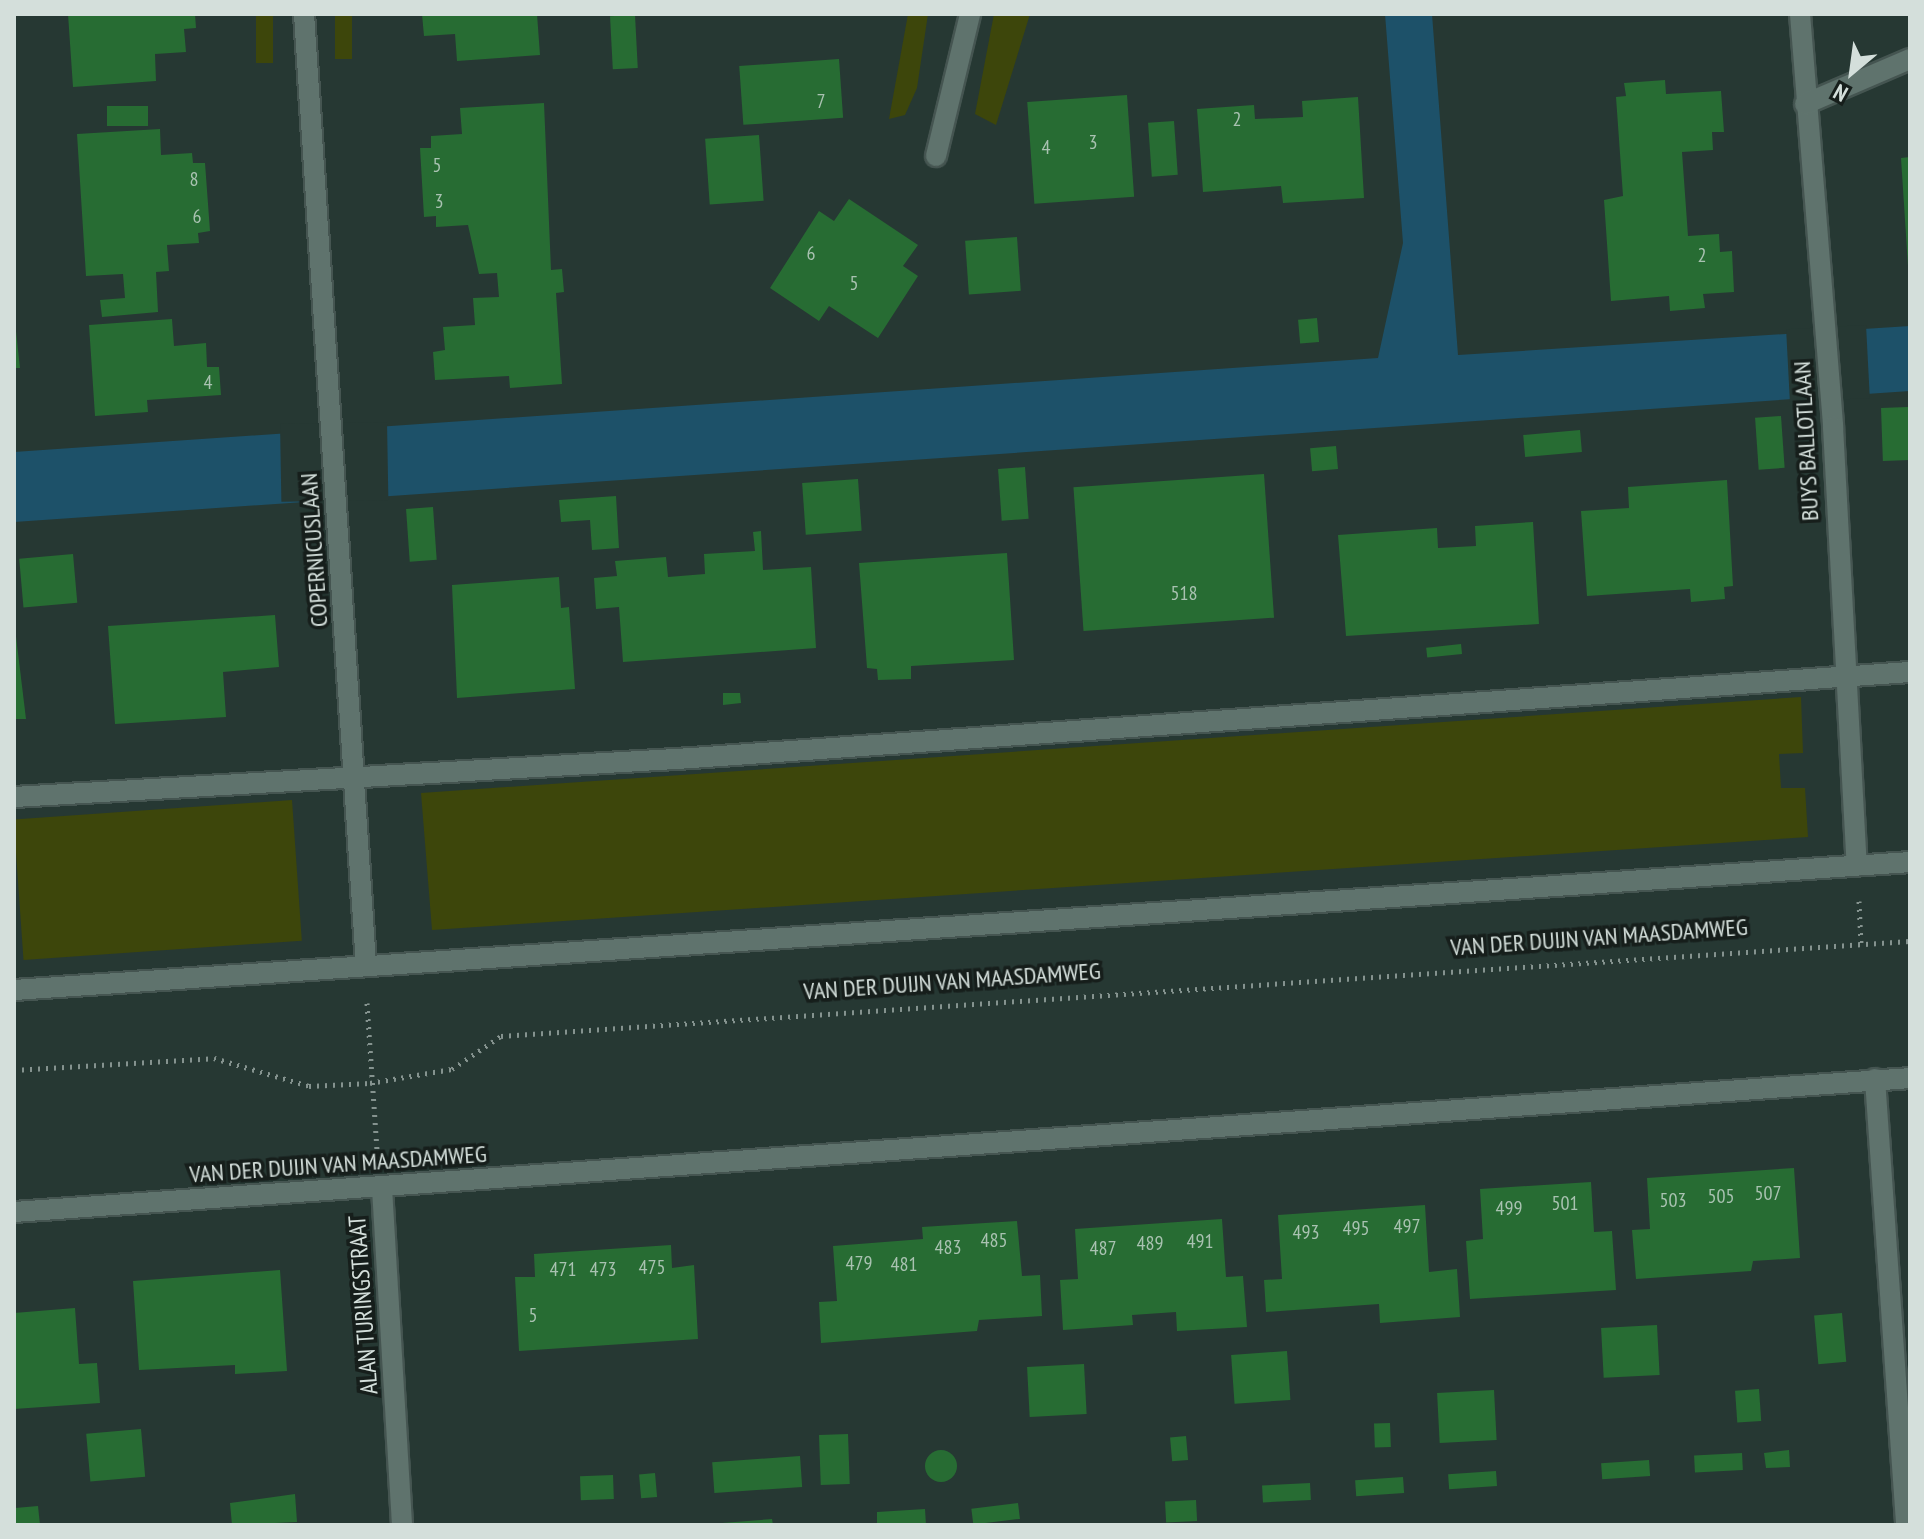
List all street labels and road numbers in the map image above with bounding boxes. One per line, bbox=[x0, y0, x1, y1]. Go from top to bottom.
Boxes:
street label: BUYS BALLOTLAAN bbox=[1787, 360, 1825, 522]
street label: COPERNICUSLAAN bbox=[294, 472, 334, 628]
street label: VAN DER DUIJN VAN MAASDAMWEG bbox=[1449, 912, 1749, 962]
street label: VAN DER DUIJN VAN MAASDAMWEG bbox=[802, 956, 1102, 1006]
street label: VAN DER DUIJN VAN MAASDAMWEG bbox=[188, 1139, 488, 1189]
street label: ALAN TURINGSTRAAT bbox=[342, 1214, 384, 1396]

